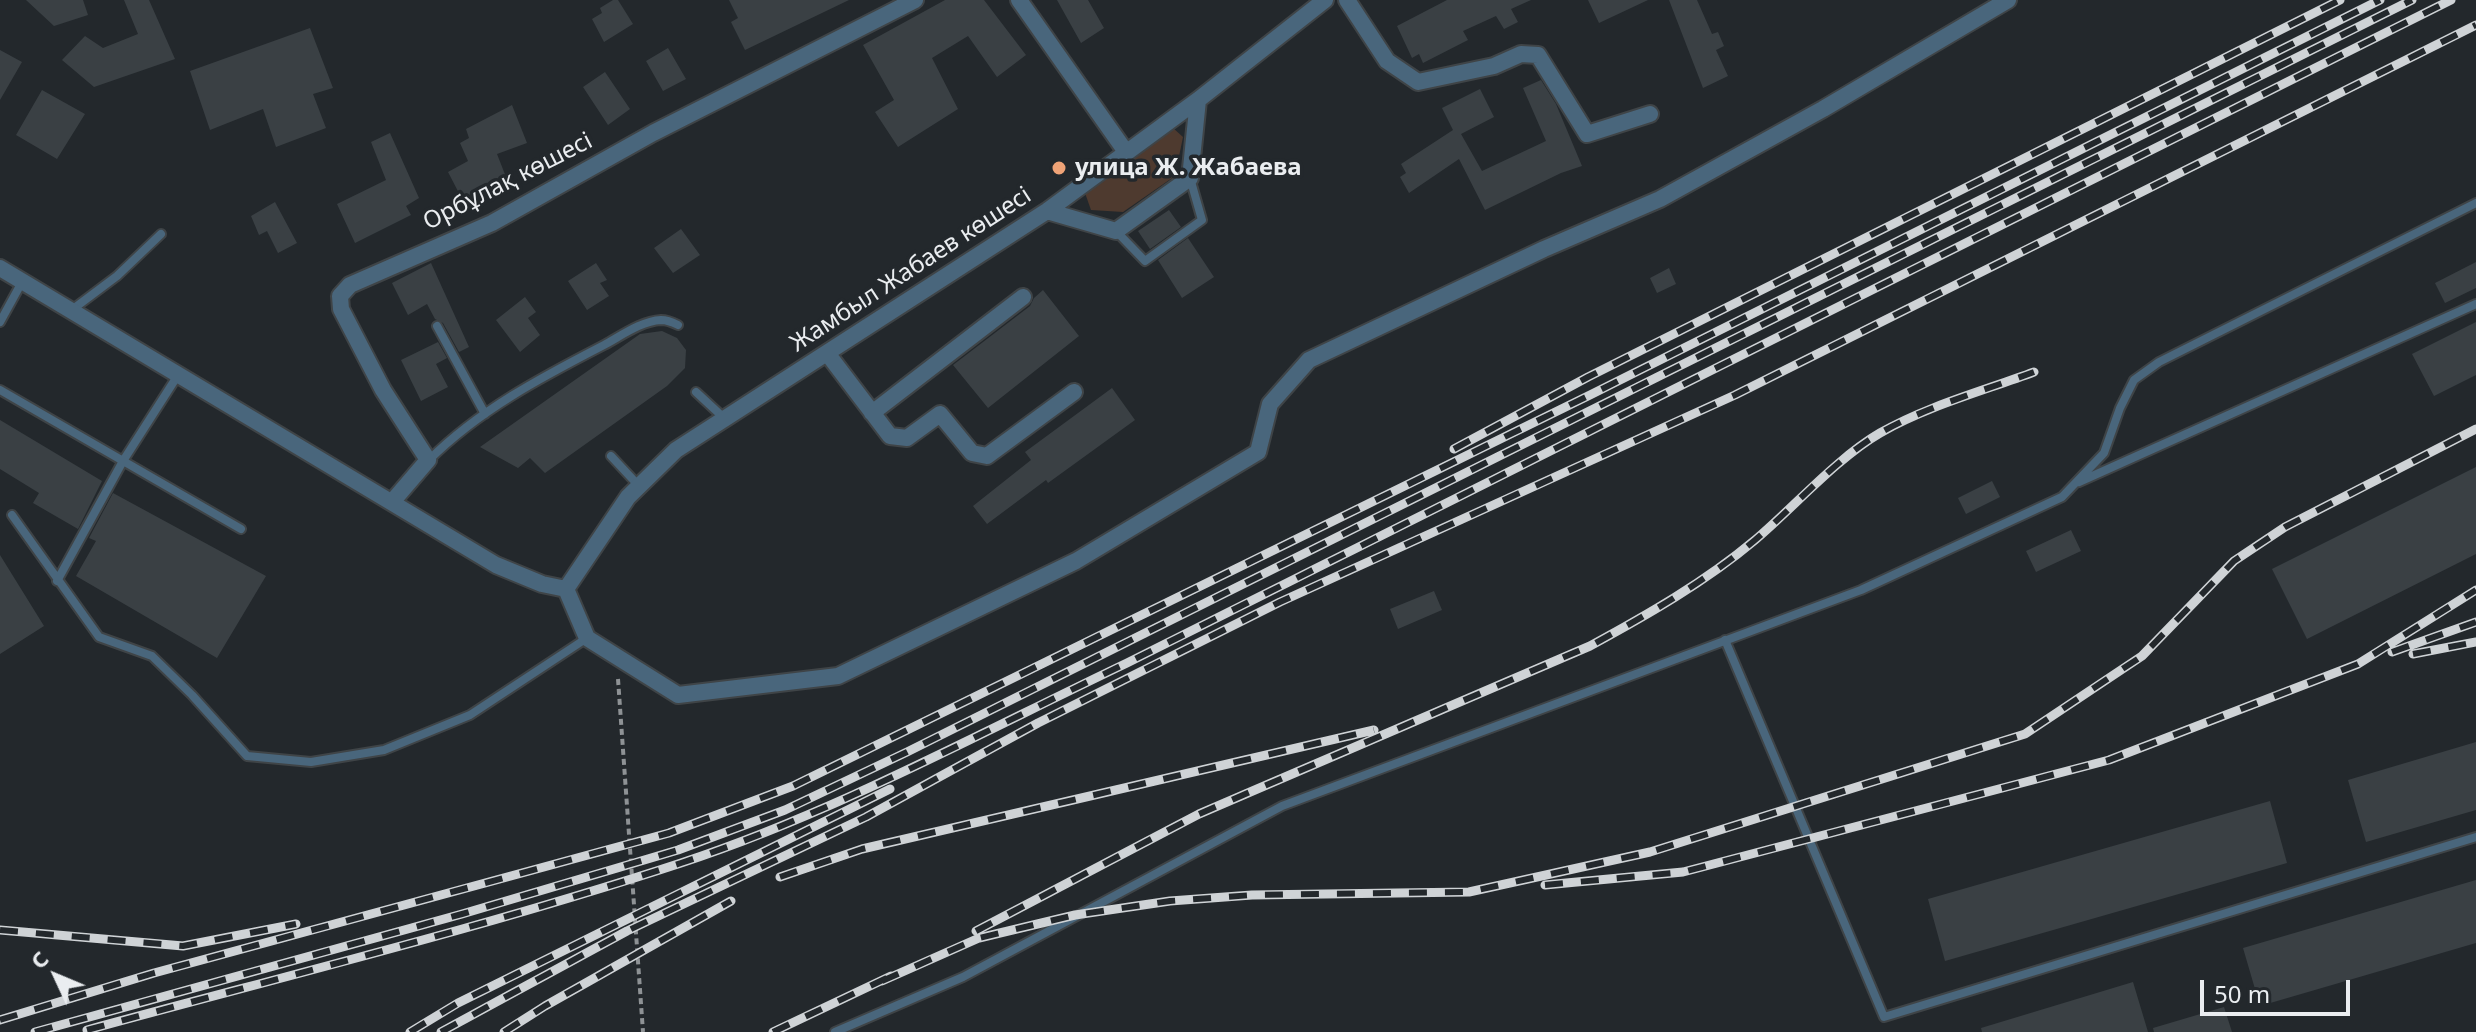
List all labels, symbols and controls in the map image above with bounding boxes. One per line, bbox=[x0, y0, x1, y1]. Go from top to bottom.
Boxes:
street label: Орбұлақ көшесі bbox=[419, 127, 597, 237]
place label: улица Ж. Жабаева bbox=[1075, 154, 1302, 182]
marker: улица Ж. Жабаева bbox=[1050, 159, 1068, 177]
street label: Жамбыл Жабаев көшесі bbox=[785, 181, 1037, 359]
north arrow bbox=[16, 936, 96, 1016]
text: С bbox=[23, 944, 54, 975]
scale bar bbox=[2204, 964, 2354, 1014]
text: 50 m bbox=[2214, 977, 2270, 1010]

